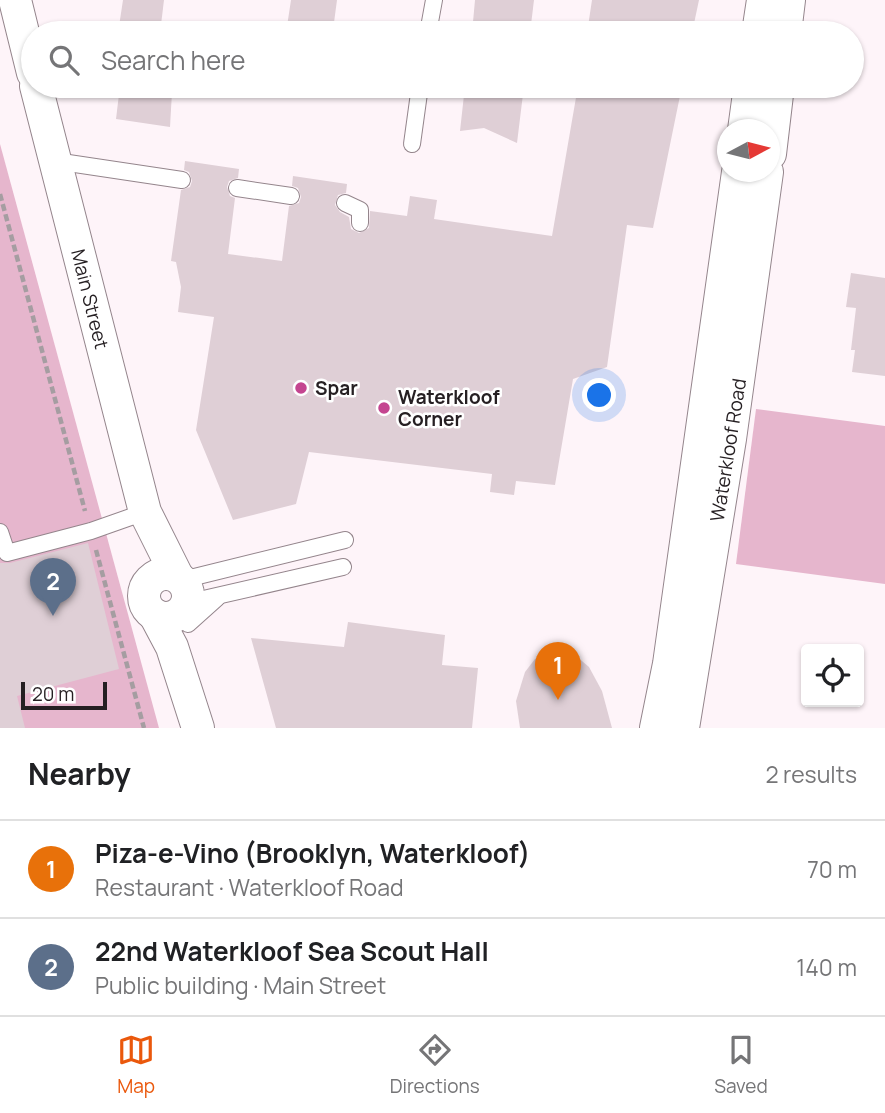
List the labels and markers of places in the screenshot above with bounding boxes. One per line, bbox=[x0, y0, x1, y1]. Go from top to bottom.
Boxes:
place label: Spar bbox=[315, 375, 358, 401]
marker: Spar bbox=[293, 380, 309, 396]
place label: Waterkloof Corner bbox=[398, 384, 500, 432]
marker: Waterkloof Corner bbox=[376, 400, 392, 416]
pin: 2 bbox=[30, 558, 76, 616]
pin: 1 bbox=[535, 642, 581, 700]

